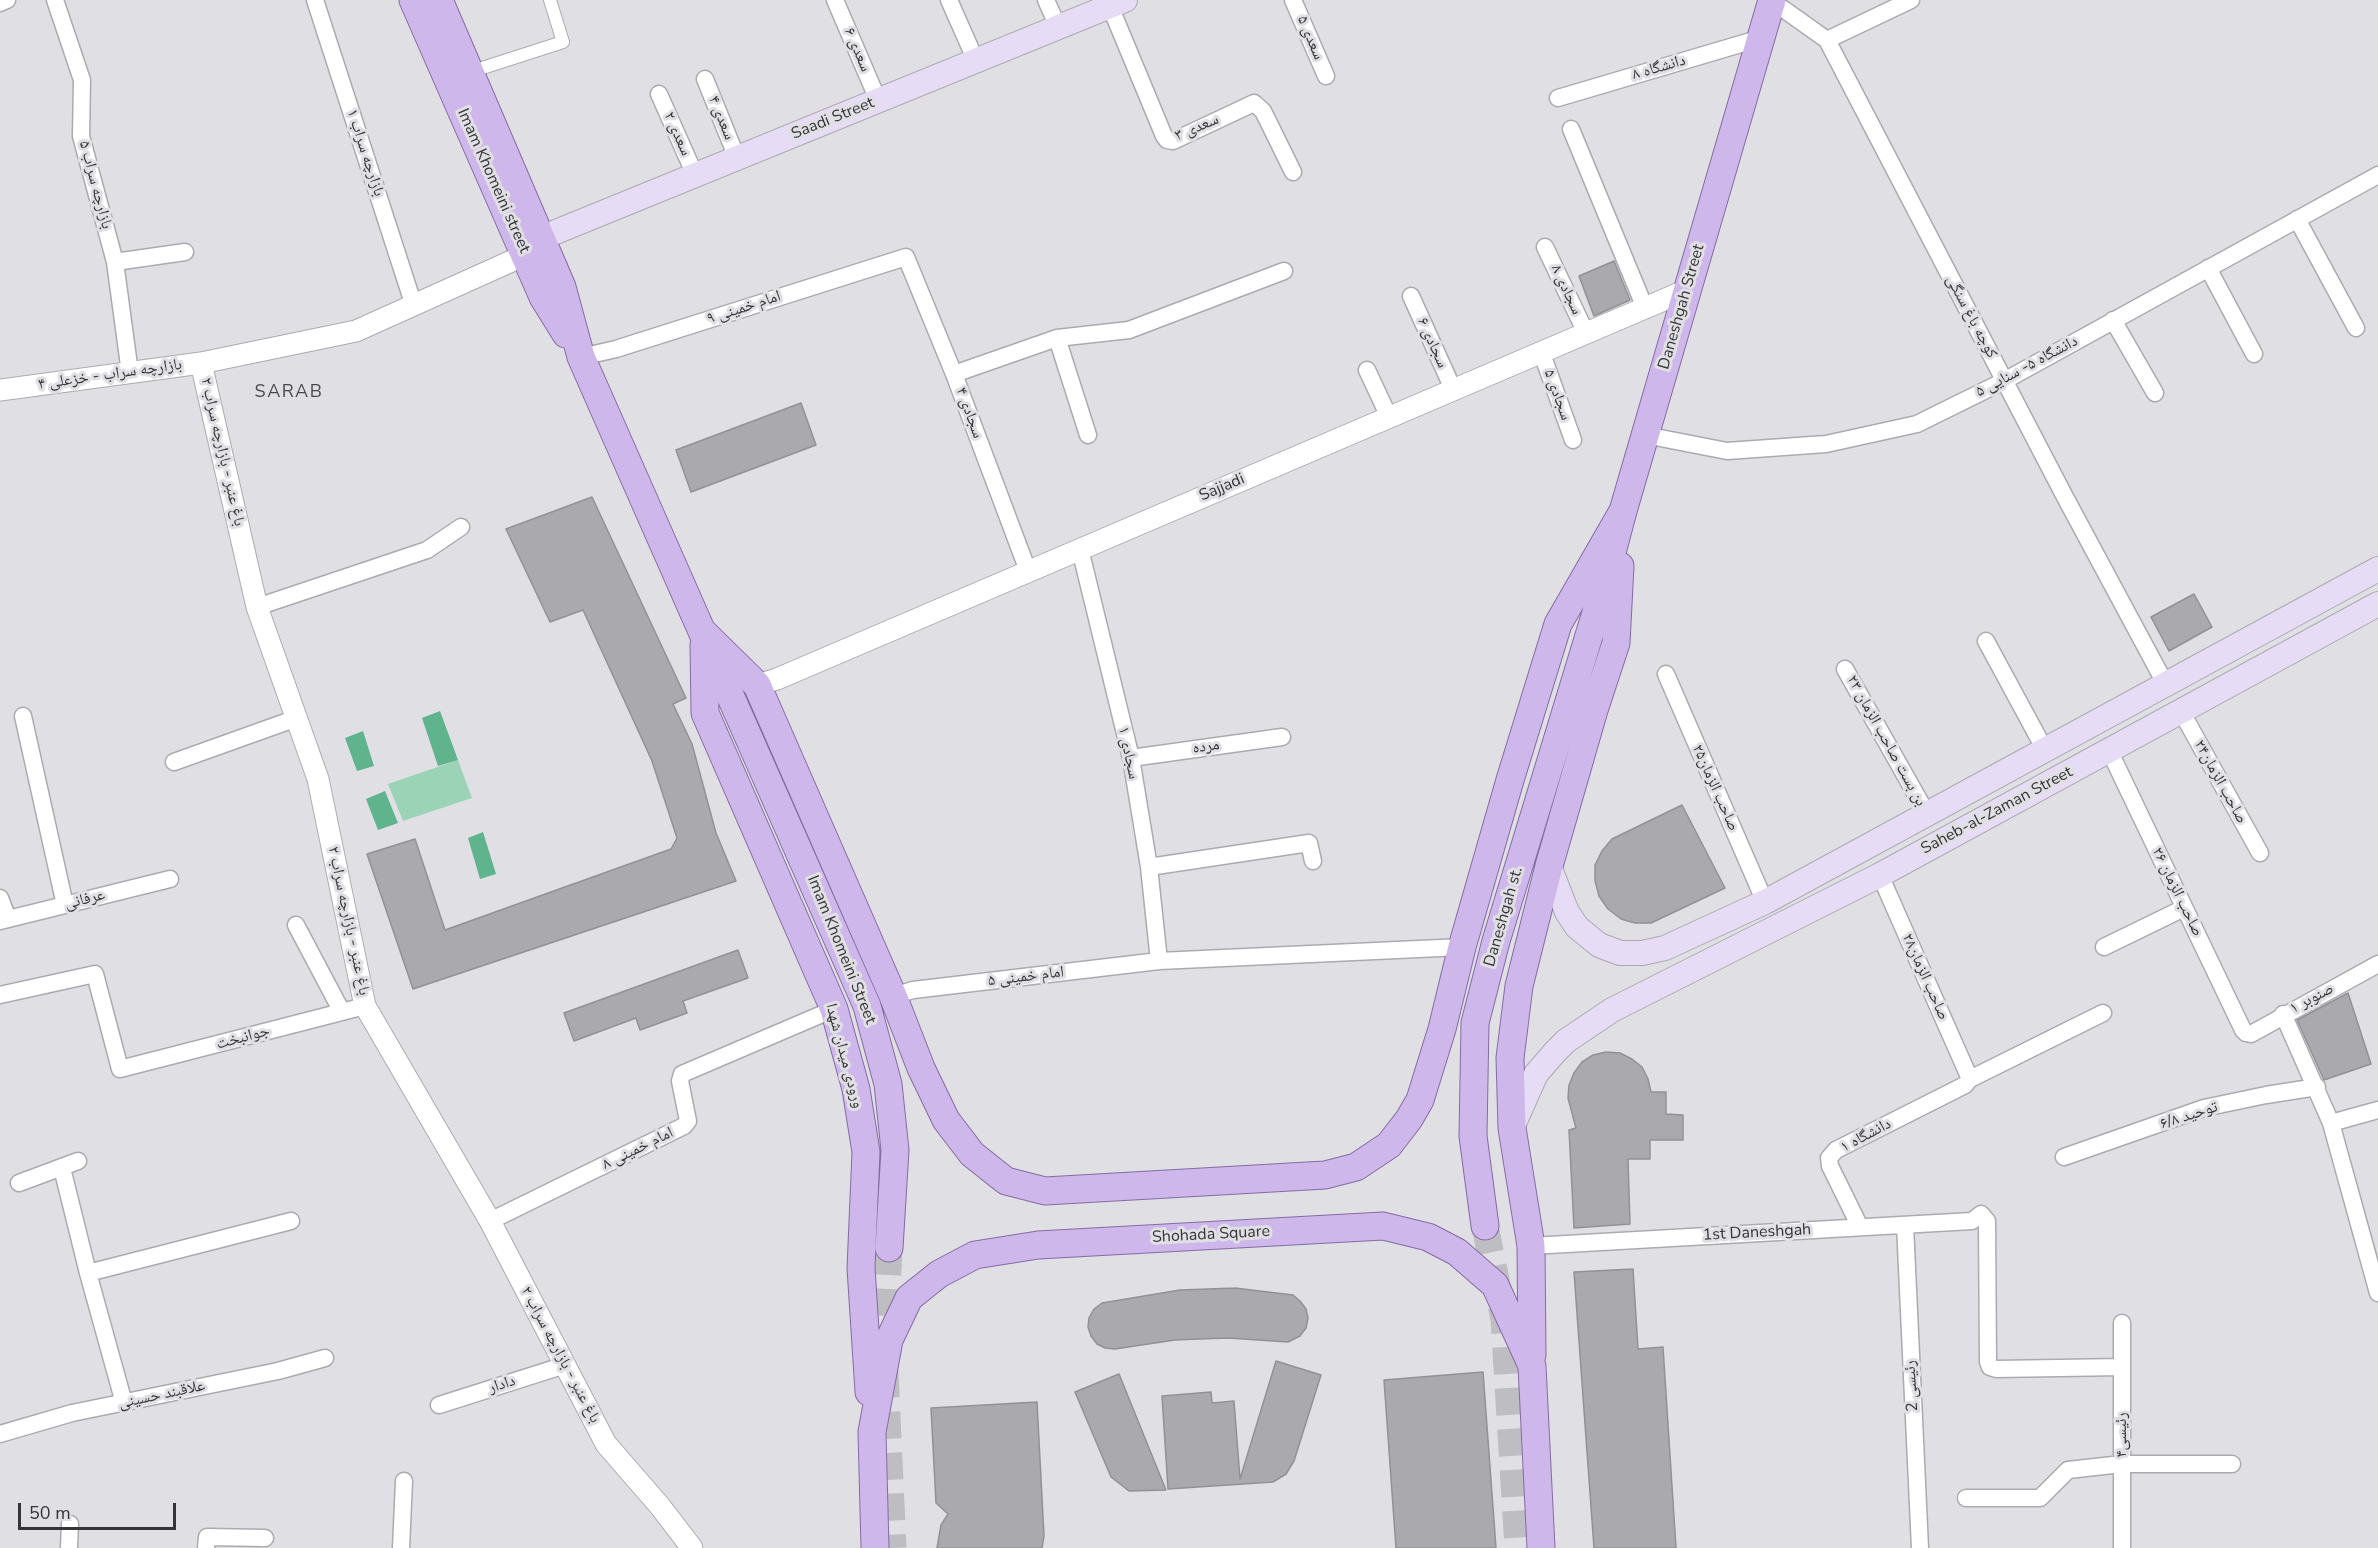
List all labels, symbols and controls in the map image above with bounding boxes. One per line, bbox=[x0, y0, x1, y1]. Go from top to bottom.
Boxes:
street label: سعدی ۵ bbox=[1292, 13, 1328, 63]
street label: سعدی ۶ bbox=[839, 25, 875, 75]
street label: دانشگاه ۸ bbox=[1630, 51, 1688, 85]
street label: سعدی ۴ bbox=[703, 93, 739, 143]
street label: Saadi Street bbox=[789, 94, 877, 144]
street label: Imam Khomeini street bbox=[452, 106, 534, 256]
street label: بازارچه سراب ۱ bbox=[342, 107, 388, 199]
street label: سعدی ۲ bbox=[659, 109, 695, 159]
street label: سعدی ۳ bbox=[1172, 110, 1222, 146]
street label: بازارچه سراب ۵ bbox=[74, 139, 116, 231]
street label: Daneshgah Street bbox=[1655, 242, 1709, 372]
street label: سجادی ۸ bbox=[1546, 262, 1586, 318]
street label: کوچه باغ سنگی bbox=[1941, 272, 2001, 362]
street label: امام خمینی ۹ bbox=[705, 287, 783, 329]
street label: سجادی ۶ bbox=[1412, 315, 1452, 371]
street label: دانشگاه ۵- سنایی ۵ bbox=[1973, 332, 2081, 402]
street label: بازارچه سراب - خزعلی ۴ bbox=[37, 355, 183, 395]
street label: سجادی ۵ bbox=[1539, 367, 1575, 423]
street label: باغ عنبر - بازارچه سراب ۲ bbox=[196, 376, 248, 528]
district label: SARAB bbox=[255, 382, 323, 404]
street label: سجادی ۴ bbox=[951, 385, 987, 441]
street label: Sajjadi bbox=[1196, 470, 1248, 506]
street label: بن بست صاحب الزمان ۲۳ bbox=[1842, 672, 1930, 810]
street label: سجادی ۱ bbox=[1113, 725, 1143, 781]
street label: مرده bbox=[1191, 736, 1221, 758]
street label: صاحب الزمان۲۴ bbox=[2189, 737, 2251, 827]
street label: صاحب الزمان۲۵ bbox=[1687, 742, 1743, 834]
street label: Saheb-al-Zaman Street bbox=[1918, 763, 2076, 859]
street label: صاحب الزمان ۲۶ bbox=[2147, 844, 2207, 940]
street label: باغ عنبر - بازارچه سراب ۲ bbox=[323, 845, 373, 997]
street label: Daneshgah st. bbox=[1481, 865, 1527, 969]
street label: Imam Khomeini Street bbox=[802, 873, 880, 1027]
street label: عرفانی bbox=[63, 886, 107, 914]
street label: صاحب الزمان۲۸ bbox=[1897, 931, 1953, 1023]
street label: امام خمینی ۵ bbox=[987, 963, 1065, 991]
street label: صنوبر ۱ bbox=[2287, 980, 2337, 1018]
street label: ورودی میدان شهدا bbox=[821, 1001, 867, 1111]
street label: جوانبخت bbox=[214, 1022, 272, 1054]
street label: توحید ۶/۸ bbox=[2158, 1098, 2220, 1134]
street label: دانشگاه ۱ bbox=[1837, 1115, 1895, 1157]
street label: امام خمینی ۸ bbox=[599, 1124, 677, 1174]
street label: 1st Daneshgah bbox=[1702, 1221, 1812, 1245]
street label: Shohada Square bbox=[1152, 1222, 1270, 1248]
street label: باغ عنبر - بازارچه سراب ۲ bbox=[516, 1284, 604, 1426]
street label: رئیسی 2 bbox=[1901, 1360, 1923, 1412]
street label: دادار bbox=[486, 1372, 518, 1398]
street label: علاقبند حسینی bbox=[117, 1376, 207, 1414]
street label: رئیسی۴ bbox=[2112, 1412, 2132, 1458]
scale bar bbox=[21, 1491, 178, 1529]
text: 50 m bbox=[29, 1501, 71, 1525]

